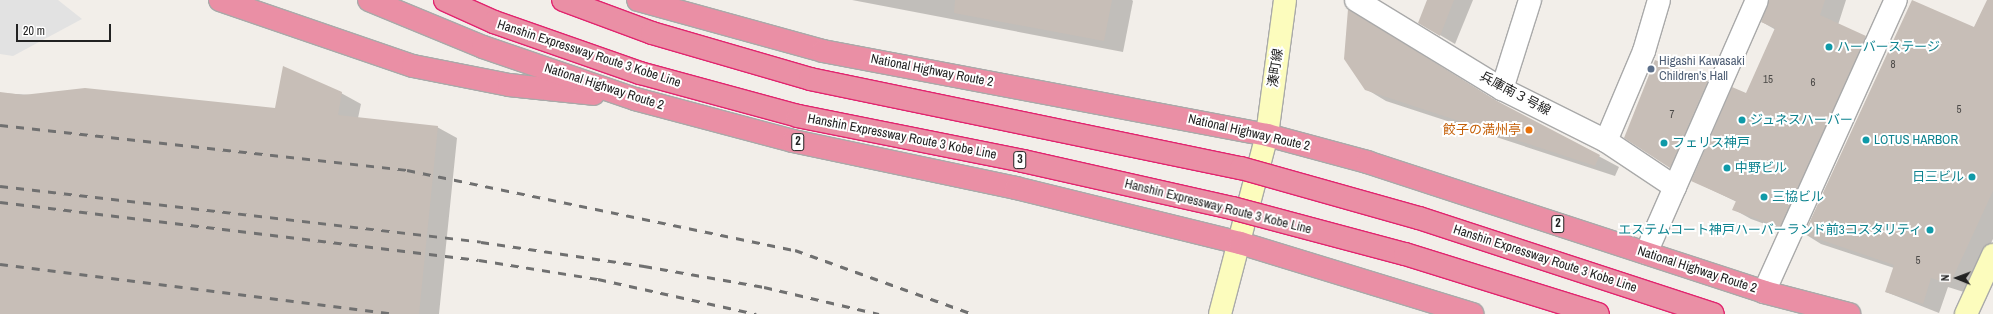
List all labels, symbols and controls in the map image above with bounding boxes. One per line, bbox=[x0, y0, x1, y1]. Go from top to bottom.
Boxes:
scale bar bbox=[18, 16, 113, 42]
street label: Hanshin Expressway Route 3 Kobe Line bbox=[495, 17, 683, 91]
text: 20 m bbox=[23, 23, 45, 39]
place label: ハーバーステージ bbox=[1837, 39, 1941, 55]
marker: ハーバーステージ bbox=[1824, 42, 1834, 52]
street label: 湊町線 bbox=[1266, 48, 1286, 88]
street label: National Highway Route 2 bbox=[869, 51, 995, 91]
place label: Higashi Kawasaki Children's Hall bbox=[1659, 54, 1745, 85]
house number: 8 bbox=[1890, 57, 1896, 71]
street label: National Highway Route 2 bbox=[542, 60, 666, 114]
marker: Higashi Kawasaki Children's Hall bbox=[1646, 64, 1656, 74]
street label: 兵庫南３号線 bbox=[1477, 69, 1553, 119]
house number: 15 bbox=[1763, 72, 1773, 86]
house number: 6 bbox=[1810, 75, 1816, 89]
house number: 5 bbox=[1956, 102, 1962, 116]
house number: 7 bbox=[1669, 107, 1675, 121]
street label: Hanshin Expressway Route 3 Kobe Line bbox=[806, 111, 998, 163]
street label: National Highway Route 2 bbox=[1187, 111, 1311, 155]
place label: ジュネスハーバー bbox=[1750, 112, 1854, 128]
marker: ジュネスハーバー bbox=[1737, 115, 1747, 125]
place label: 餃子の満州亭 bbox=[1443, 122, 1521, 138]
marker: 餃子の満州亭 bbox=[1524, 125, 1534, 135]
road number: 2 bbox=[791, 132, 805, 152]
place label: LOTUS HARBOR bbox=[1874, 132, 1958, 148]
place label: フェリス神戸 bbox=[1672, 135, 1750, 151]
marker: LOTUS HARBOR bbox=[1861, 135, 1871, 145]
marker: フェリス神戸 bbox=[1659, 138, 1669, 148]
road number: 3 bbox=[1013, 150, 1027, 170]
place label: 中野ビル bbox=[1735, 160, 1787, 176]
marker: 中野ビル bbox=[1722, 163, 1732, 173]
place label: 日三ビル bbox=[1912, 169, 1964, 185]
marker: 日三ビル bbox=[1967, 172, 1977, 182]
street label: Hanshin Expressway Route 3 Kobe Line bbox=[1123, 176, 1313, 238]
place label: 三協ビル bbox=[1772, 189, 1824, 205]
marker: 三協ビル bbox=[1759, 192, 1769, 202]
road number: 2 bbox=[1551, 214, 1565, 234]
street label: Hanshin Expressway Route 3 Kobe Line bbox=[1451, 222, 1639, 296]
place label: エステムコート神戸ハーバーランド前3コスタリティ bbox=[1617, 222, 1922, 238]
marker: エステムコート神戸ハーバーランド前3コスタリティ bbox=[1925, 225, 1935, 235]
street label: National Highway Route 2 bbox=[1635, 243, 1759, 297]
house number: 5 bbox=[1915, 253, 1921, 267]
north arrow bbox=[1937, 258, 1977, 298]
text: N bbox=[1938, 274, 1952, 281]

